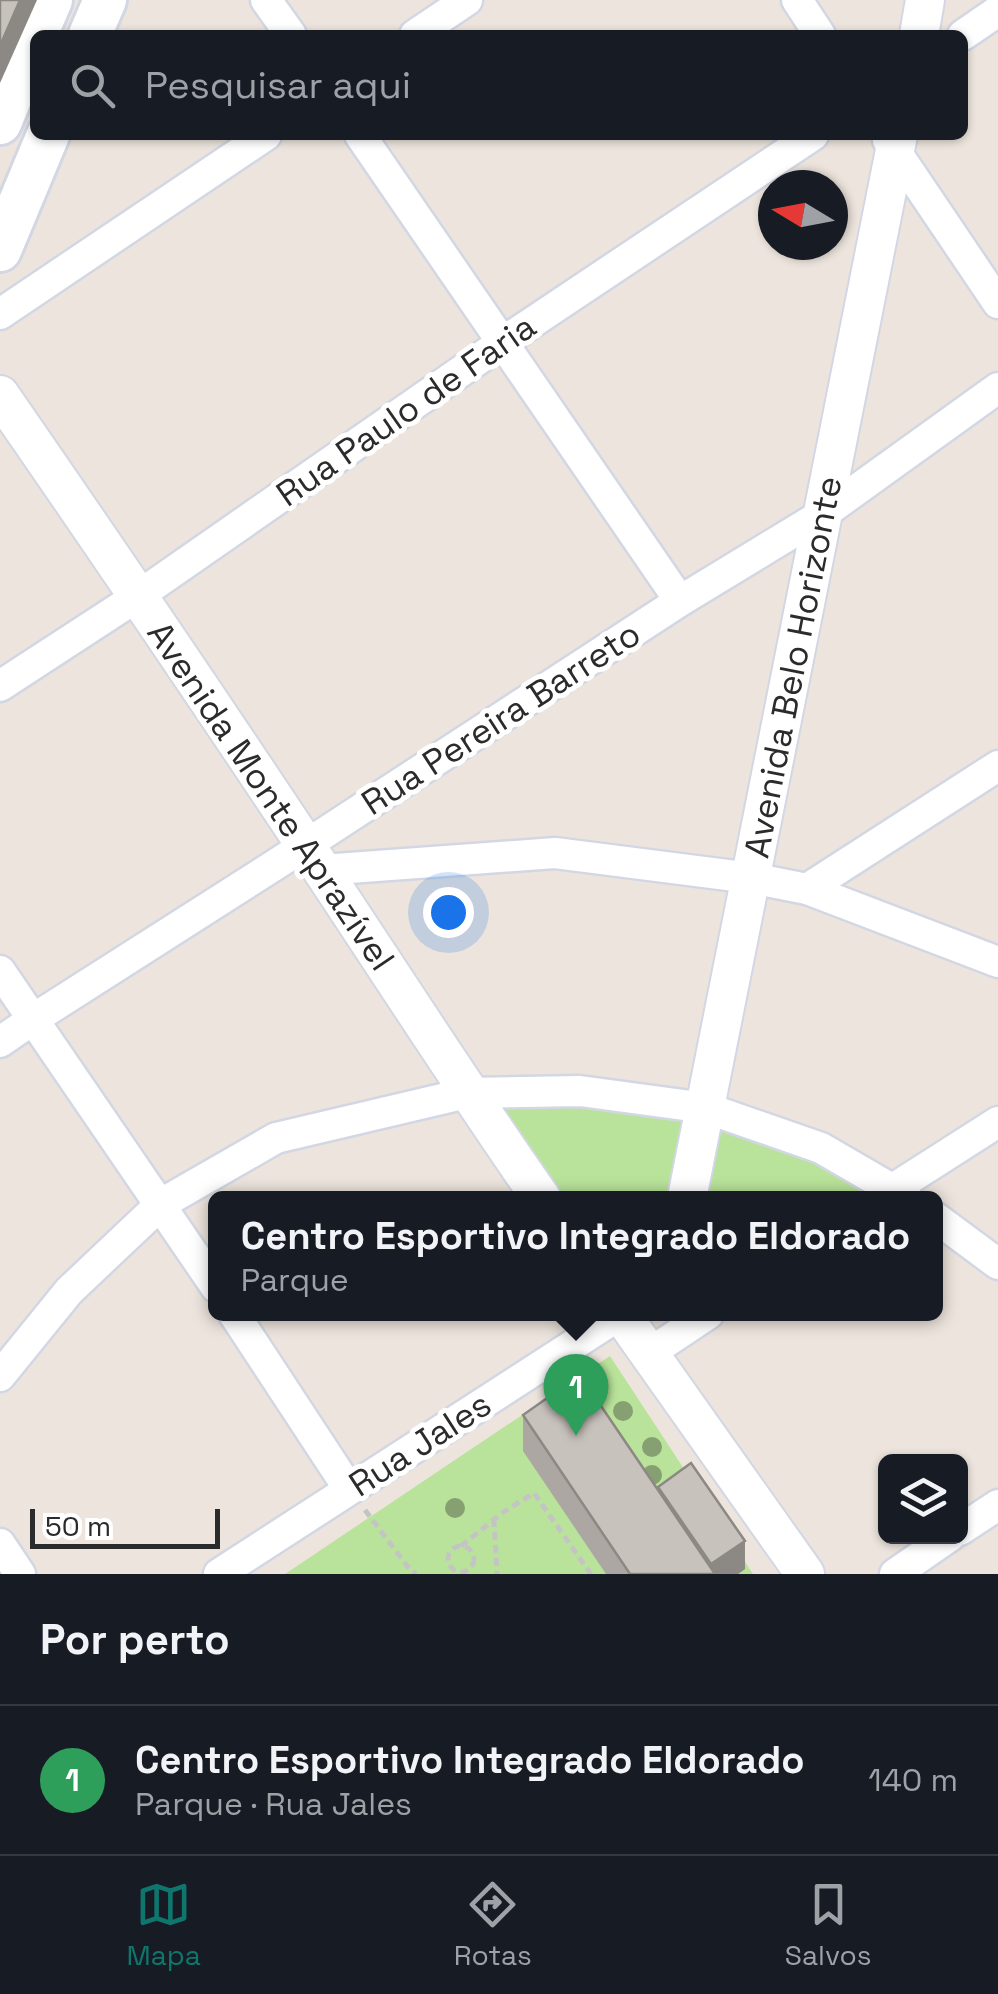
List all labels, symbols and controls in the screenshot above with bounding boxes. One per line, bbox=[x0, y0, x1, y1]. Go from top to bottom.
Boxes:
search box bbox=[30, 30, 968, 140]
icon: search bbox=[65, 58, 120, 113]
text: Pesquisar aqui bbox=[145, 61, 411, 109]
north arrow bbox=[758, 170, 848, 260]
street label: Rua Paulo de Faria bbox=[268, 304, 544, 516]
street label: Avenida Belo Horizonte bbox=[734, 472, 852, 862]
street label: Rua Pereira Barreto bbox=[353, 611, 649, 825]
street label: Avenida Monte Aprazível bbox=[138, 613, 404, 979]
your location bbox=[423, 887, 474, 938]
popup bbox=[208, 1191, 943, 1321]
text: Centro Esportivo Integrado Eldorado bbox=[241, 1212, 910, 1260]
text: Parque bbox=[241, 1260, 349, 1300]
pin: 1 bbox=[544, 1354, 608, 1436]
street label: Rua Jales bbox=[341, 1382, 499, 1506]
map controls bbox=[878, 1454, 968, 1544]
button: layers bbox=[878, 1454, 968, 1544]
scale bar bbox=[30, 1504, 220, 1548]
text: 50 m bbox=[45, 1508, 111, 1544]
text: Por perto bbox=[40, 1613, 230, 1666]
text: Centro Esportivo Integrado Eldorado bbox=[135, 1736, 804, 1784]
text: 1 bbox=[65, 1760, 80, 1800]
text: 140 m bbox=[868, 1760, 958, 1800]
text: Parque · Rua Jales bbox=[135, 1784, 412, 1824]
tab: Mapa bbox=[126, 1877, 201, 1973]
tab: Rotas bbox=[454, 1877, 532, 1973]
tab: Salvos bbox=[785, 1877, 872, 1973]

